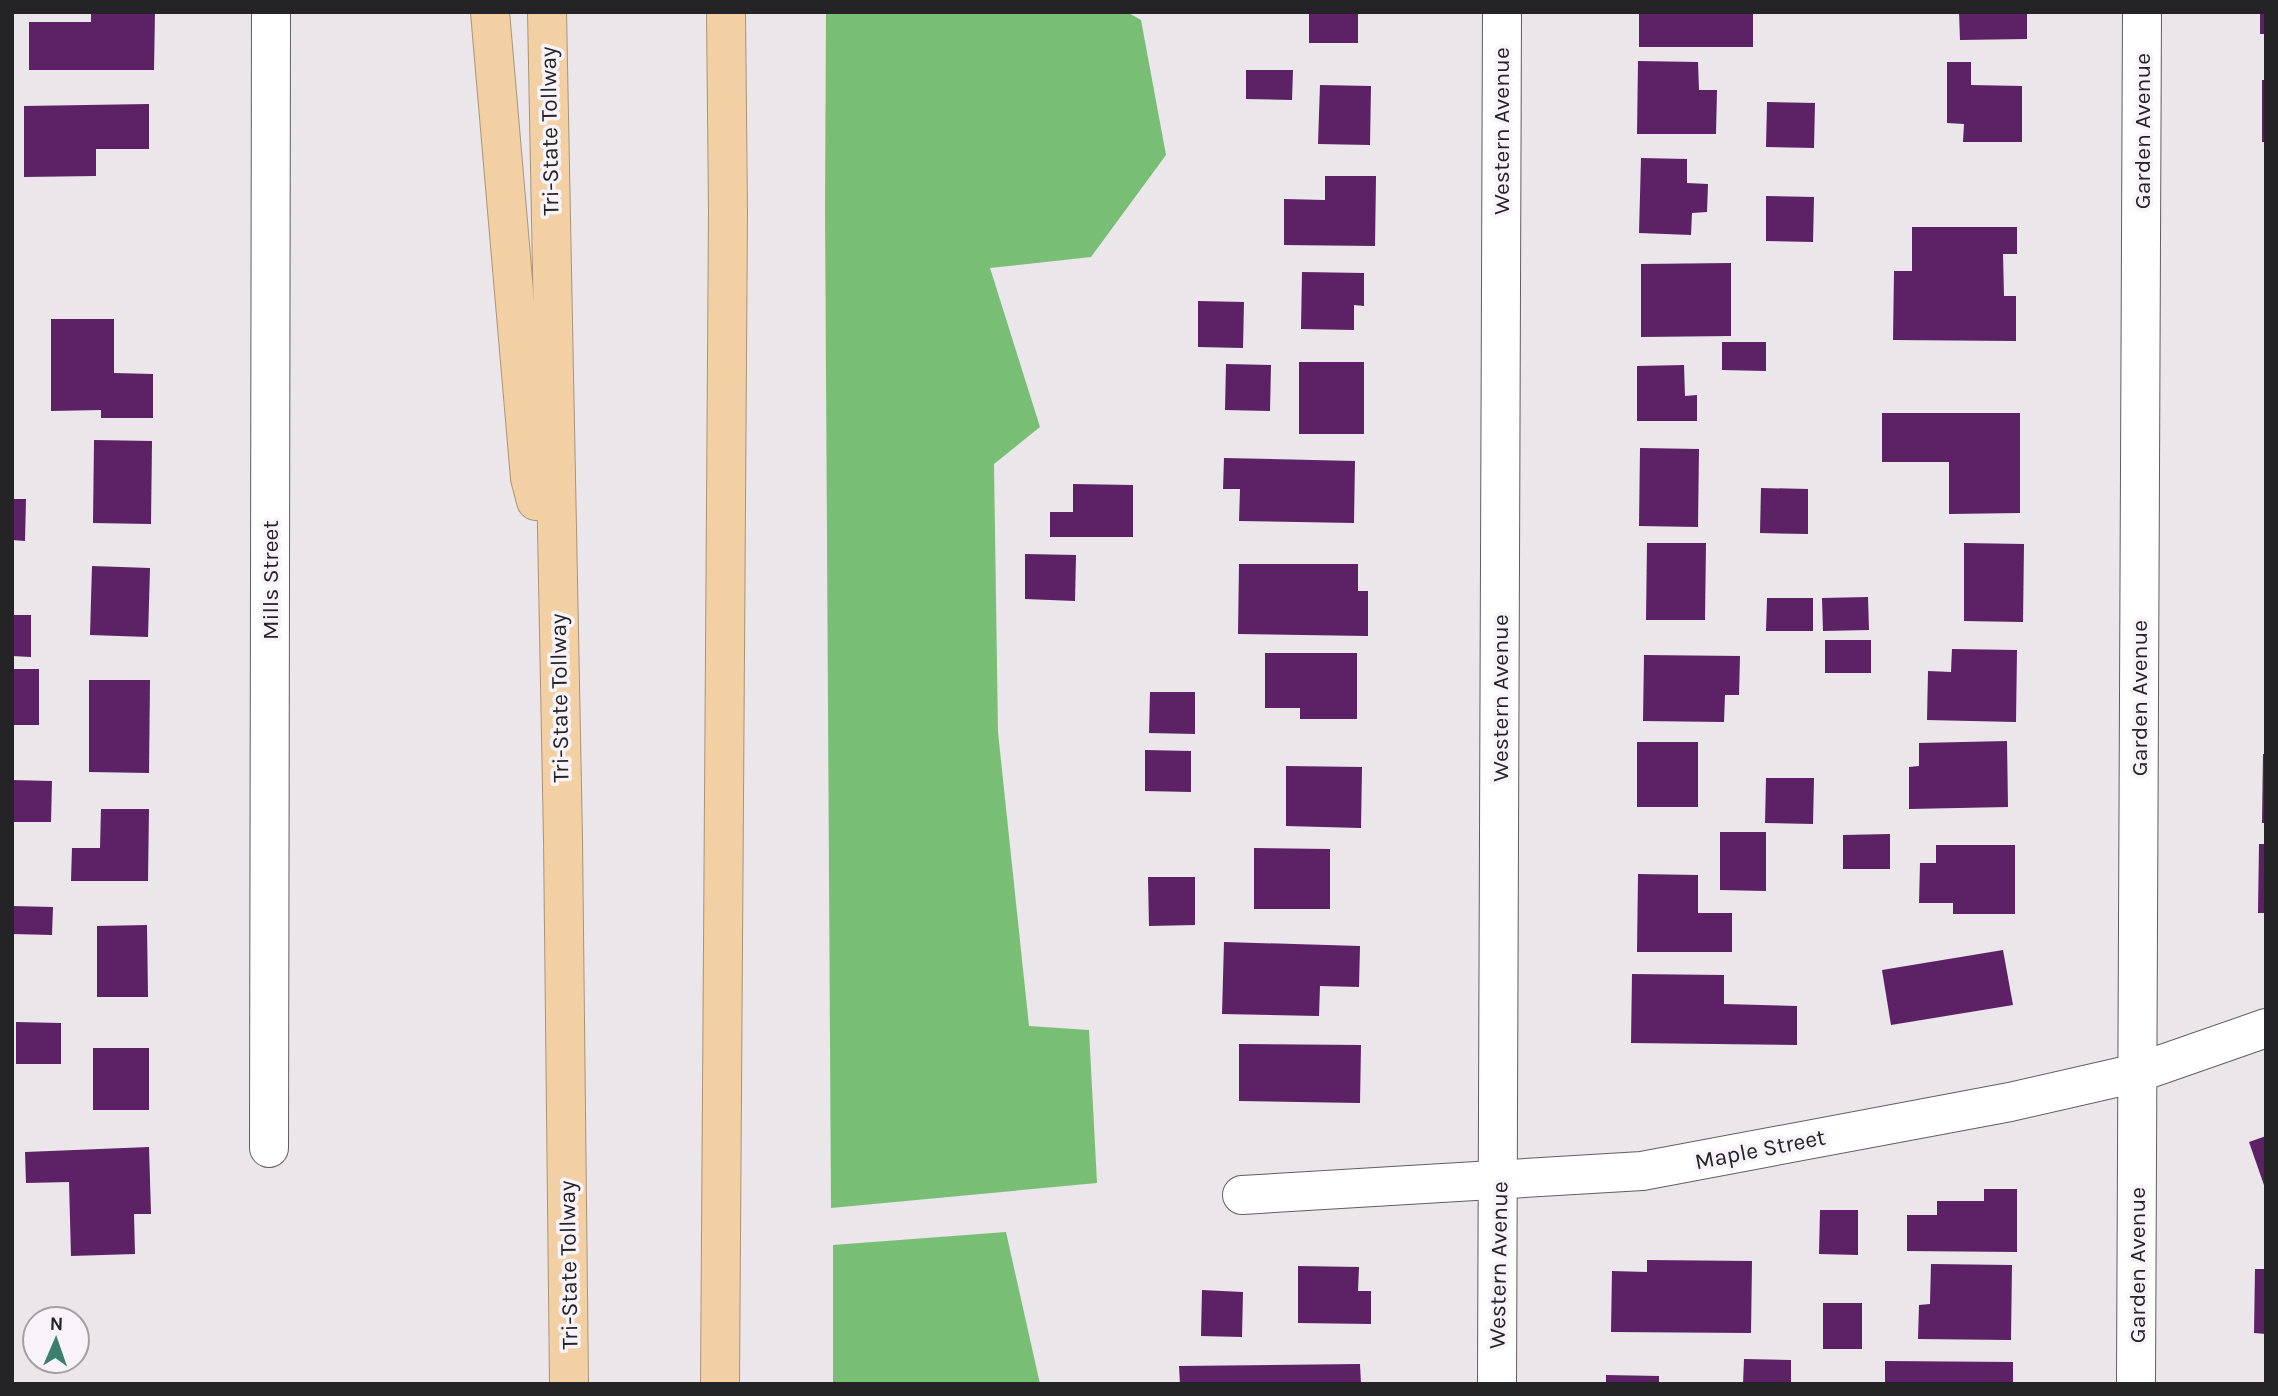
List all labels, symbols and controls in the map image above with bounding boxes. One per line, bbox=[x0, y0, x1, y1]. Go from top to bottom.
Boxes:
street label: Tri-State Tollway bbox=[535, 46, 564, 216]
street label: Western Avenue bbox=[1488, 47, 1515, 215]
street label: Garden Avenue bbox=[2129, 53, 2156, 209]
street label: Mills Street bbox=[257, 520, 284, 640]
street label: Tri-State Tollway bbox=[545, 613, 574, 783]
street label: Western Avenue bbox=[1487, 614, 1514, 782]
street label: Garden Avenue bbox=[2126, 620, 2153, 776]
street label: Maple Street bbox=[1693, 1124, 1828, 1175]
street label: Tri-State Tollway bbox=[554, 1180, 583, 1350]
street label: Western Avenue bbox=[1484, 1181, 1513, 1349]
street label: Garden Avenue bbox=[2124, 1187, 2151, 1343]
north arrow bbox=[21, 1305, 91, 1375]
text: N bbox=[49, 1313, 64, 1335]

